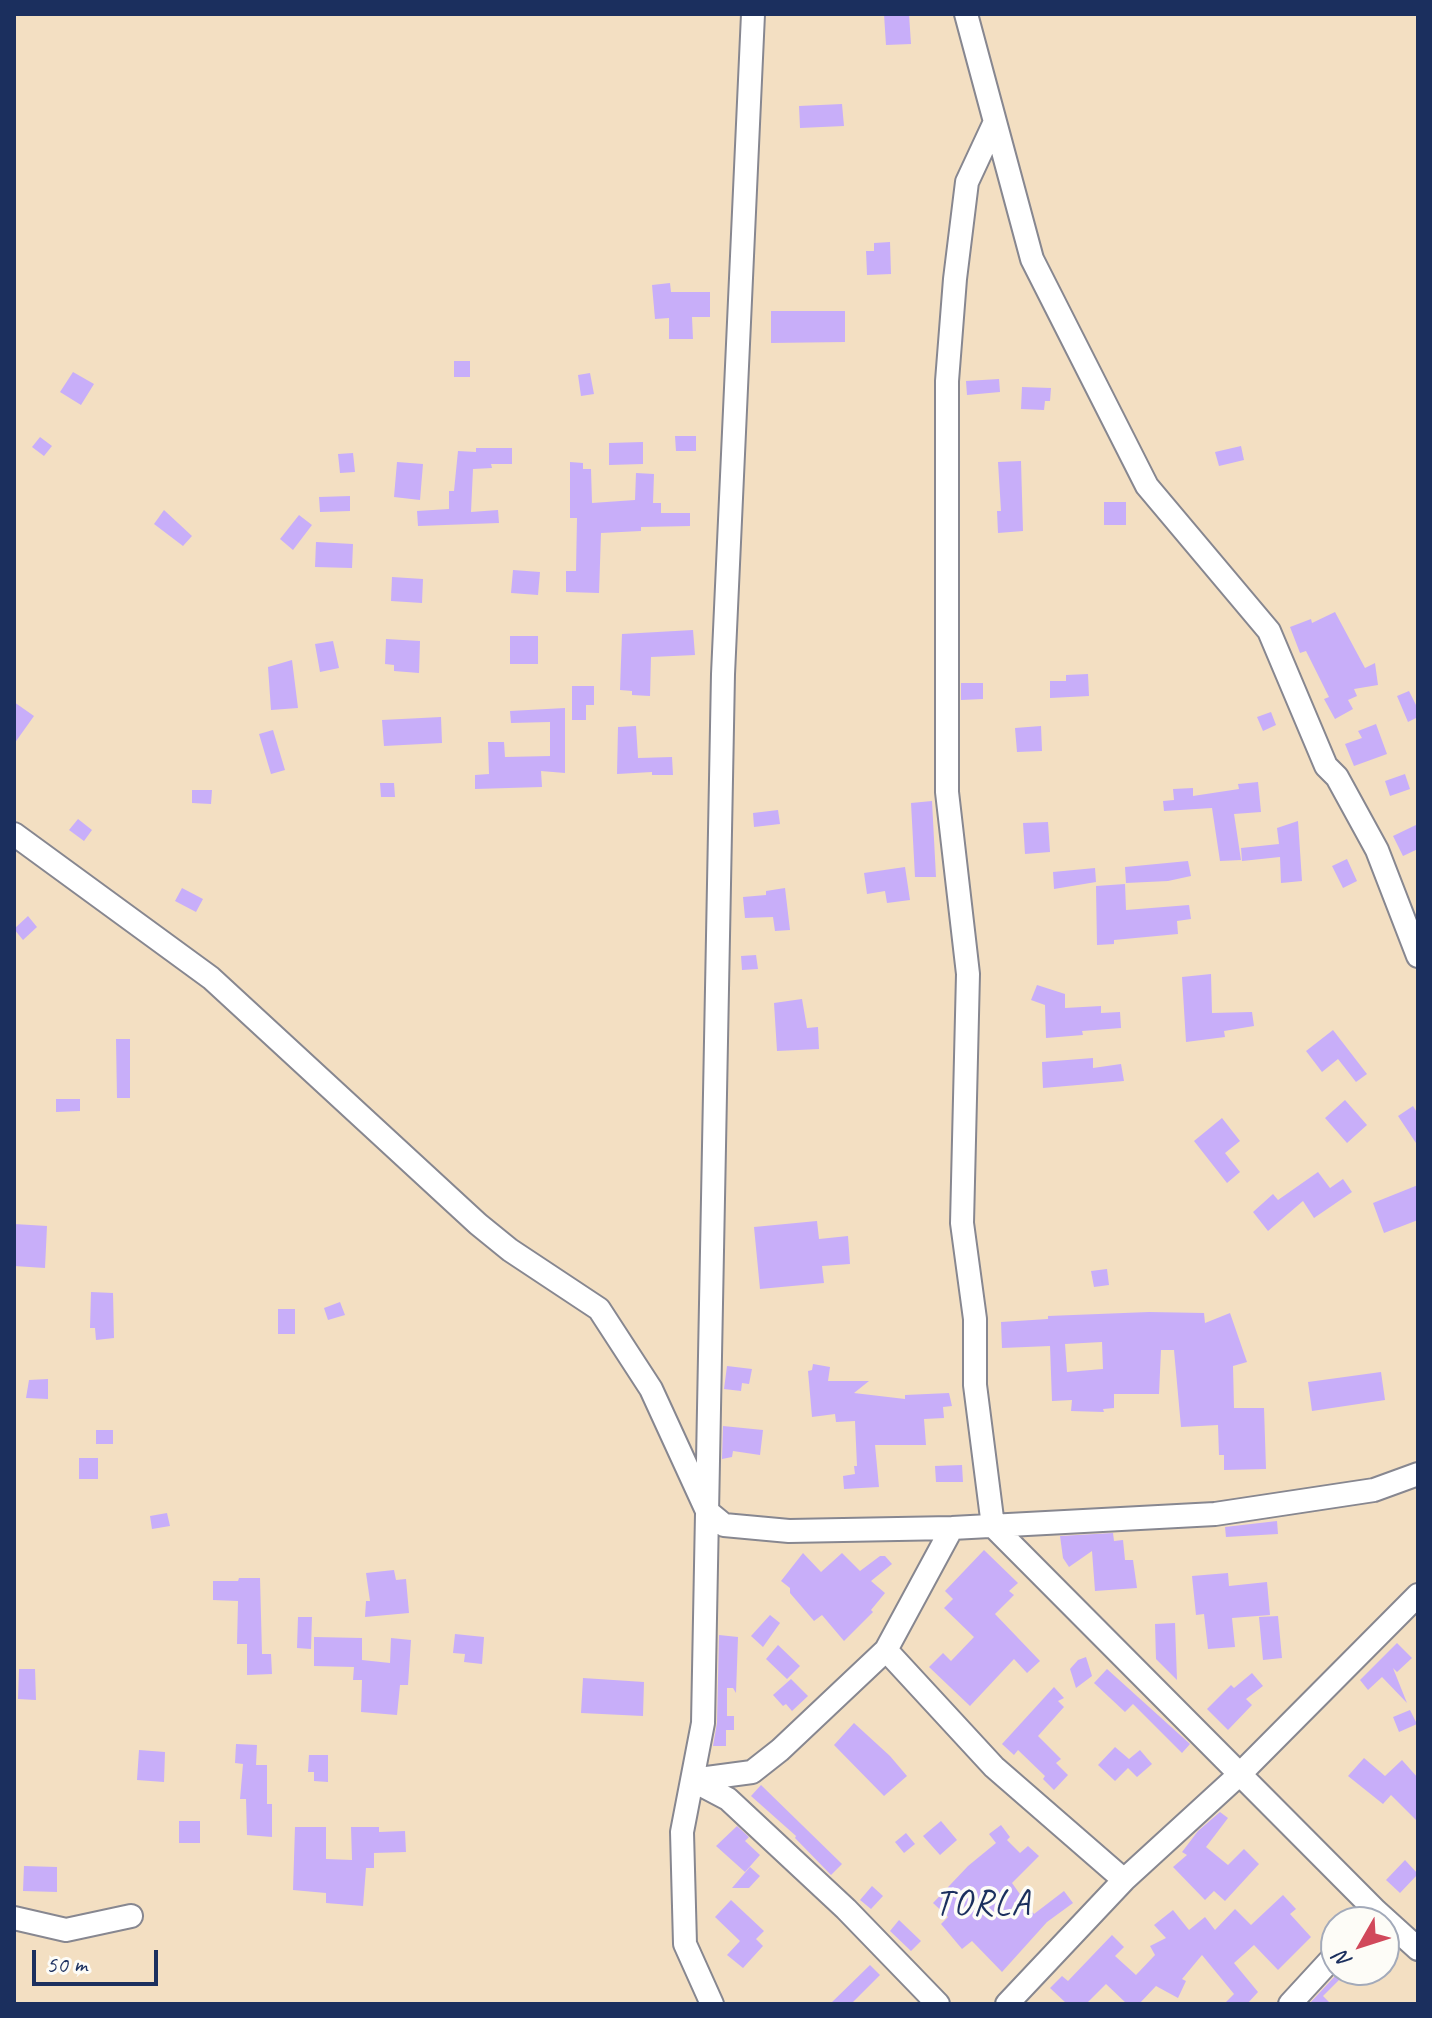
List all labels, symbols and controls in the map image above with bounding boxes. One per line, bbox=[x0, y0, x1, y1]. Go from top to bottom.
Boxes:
district label: TORLA bbox=[935, 1883, 1031, 1927]
north arrow bbox=[1320, 1906, 1400, 1986]
scale bar bbox=[36, 1934, 162, 1984]
text: N bbox=[1328, 1946, 1358, 1974]
text: 50 m bbox=[46, 1949, 87, 1979]

